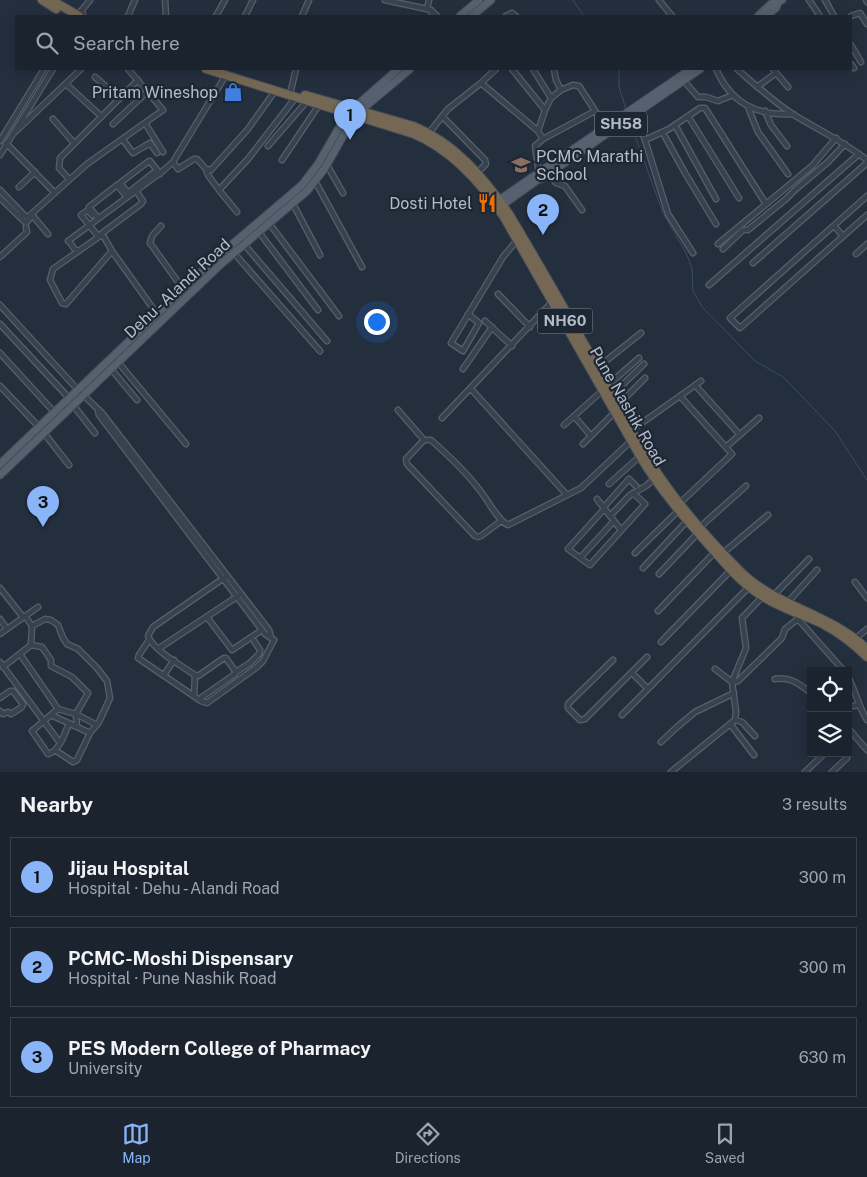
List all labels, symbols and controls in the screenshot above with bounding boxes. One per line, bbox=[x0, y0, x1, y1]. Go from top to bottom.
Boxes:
search box bbox=[15, 15, 852, 70]
icon: search bbox=[33, 29, 61, 57]
text: Search here bbox=[73, 32, 180, 54]
shop icon: Pritam Wineshop bbox=[222, 81, 244, 103]
place label: Pritam Wineshop bbox=[92, 83, 218, 102]
pin: 1 bbox=[334, 99, 366, 140]
road number: SH58 bbox=[595, 112, 647, 136]
place label: PCMC Marathi School bbox=[536, 147, 643, 184]
school or university icon: PCMC Marathi School bbox=[510, 154, 532, 176]
restaurant icon: Dosti Hotel bbox=[476, 192, 498, 214]
place label: Dosti Hotel bbox=[389, 194, 472, 213]
pin: 2 bbox=[527, 194, 559, 235]
street label: Dehu - Alandi Road bbox=[121, 234, 234, 342]
road number: NH60 bbox=[538, 308, 592, 334]
your location bbox=[364, 309, 390, 335]
street label: Pune Nashik Road bbox=[586, 343, 669, 469]
pin: 3 bbox=[27, 486, 59, 527]
map controls bbox=[807, 667, 852, 757]
button: locate bbox=[807, 667, 852, 712]
button: layers bbox=[807, 712, 852, 757]
text: Nearby bbox=[20, 792, 93, 817]
text: 3 results bbox=[782, 795, 847, 814]
text: Jijau Hospital bbox=[68, 857, 189, 879]
text: 1 bbox=[34, 868, 40, 887]
text: 300 m bbox=[799, 868, 846, 887]
text: Hospital · Dehu - Alandi Road bbox=[68, 879, 280, 898]
text: PCMC-Moshi Dispensary bbox=[68, 947, 293, 969]
text: 2 bbox=[32, 958, 42, 977]
text: 300 m bbox=[799, 958, 846, 977]
text: Hospital · Pune Nashik Road bbox=[68, 969, 276, 988]
text: PES Modern College of Pharmacy bbox=[68, 1037, 371, 1059]
text: 3 bbox=[32, 1048, 42, 1067]
text: 630 m bbox=[799, 1048, 846, 1067]
text: University bbox=[68, 1059, 142, 1078]
tab: Map bbox=[122, 1120, 151, 1166]
tab: Directions bbox=[395, 1120, 461, 1166]
tab: Saved bbox=[705, 1120, 745, 1166]

